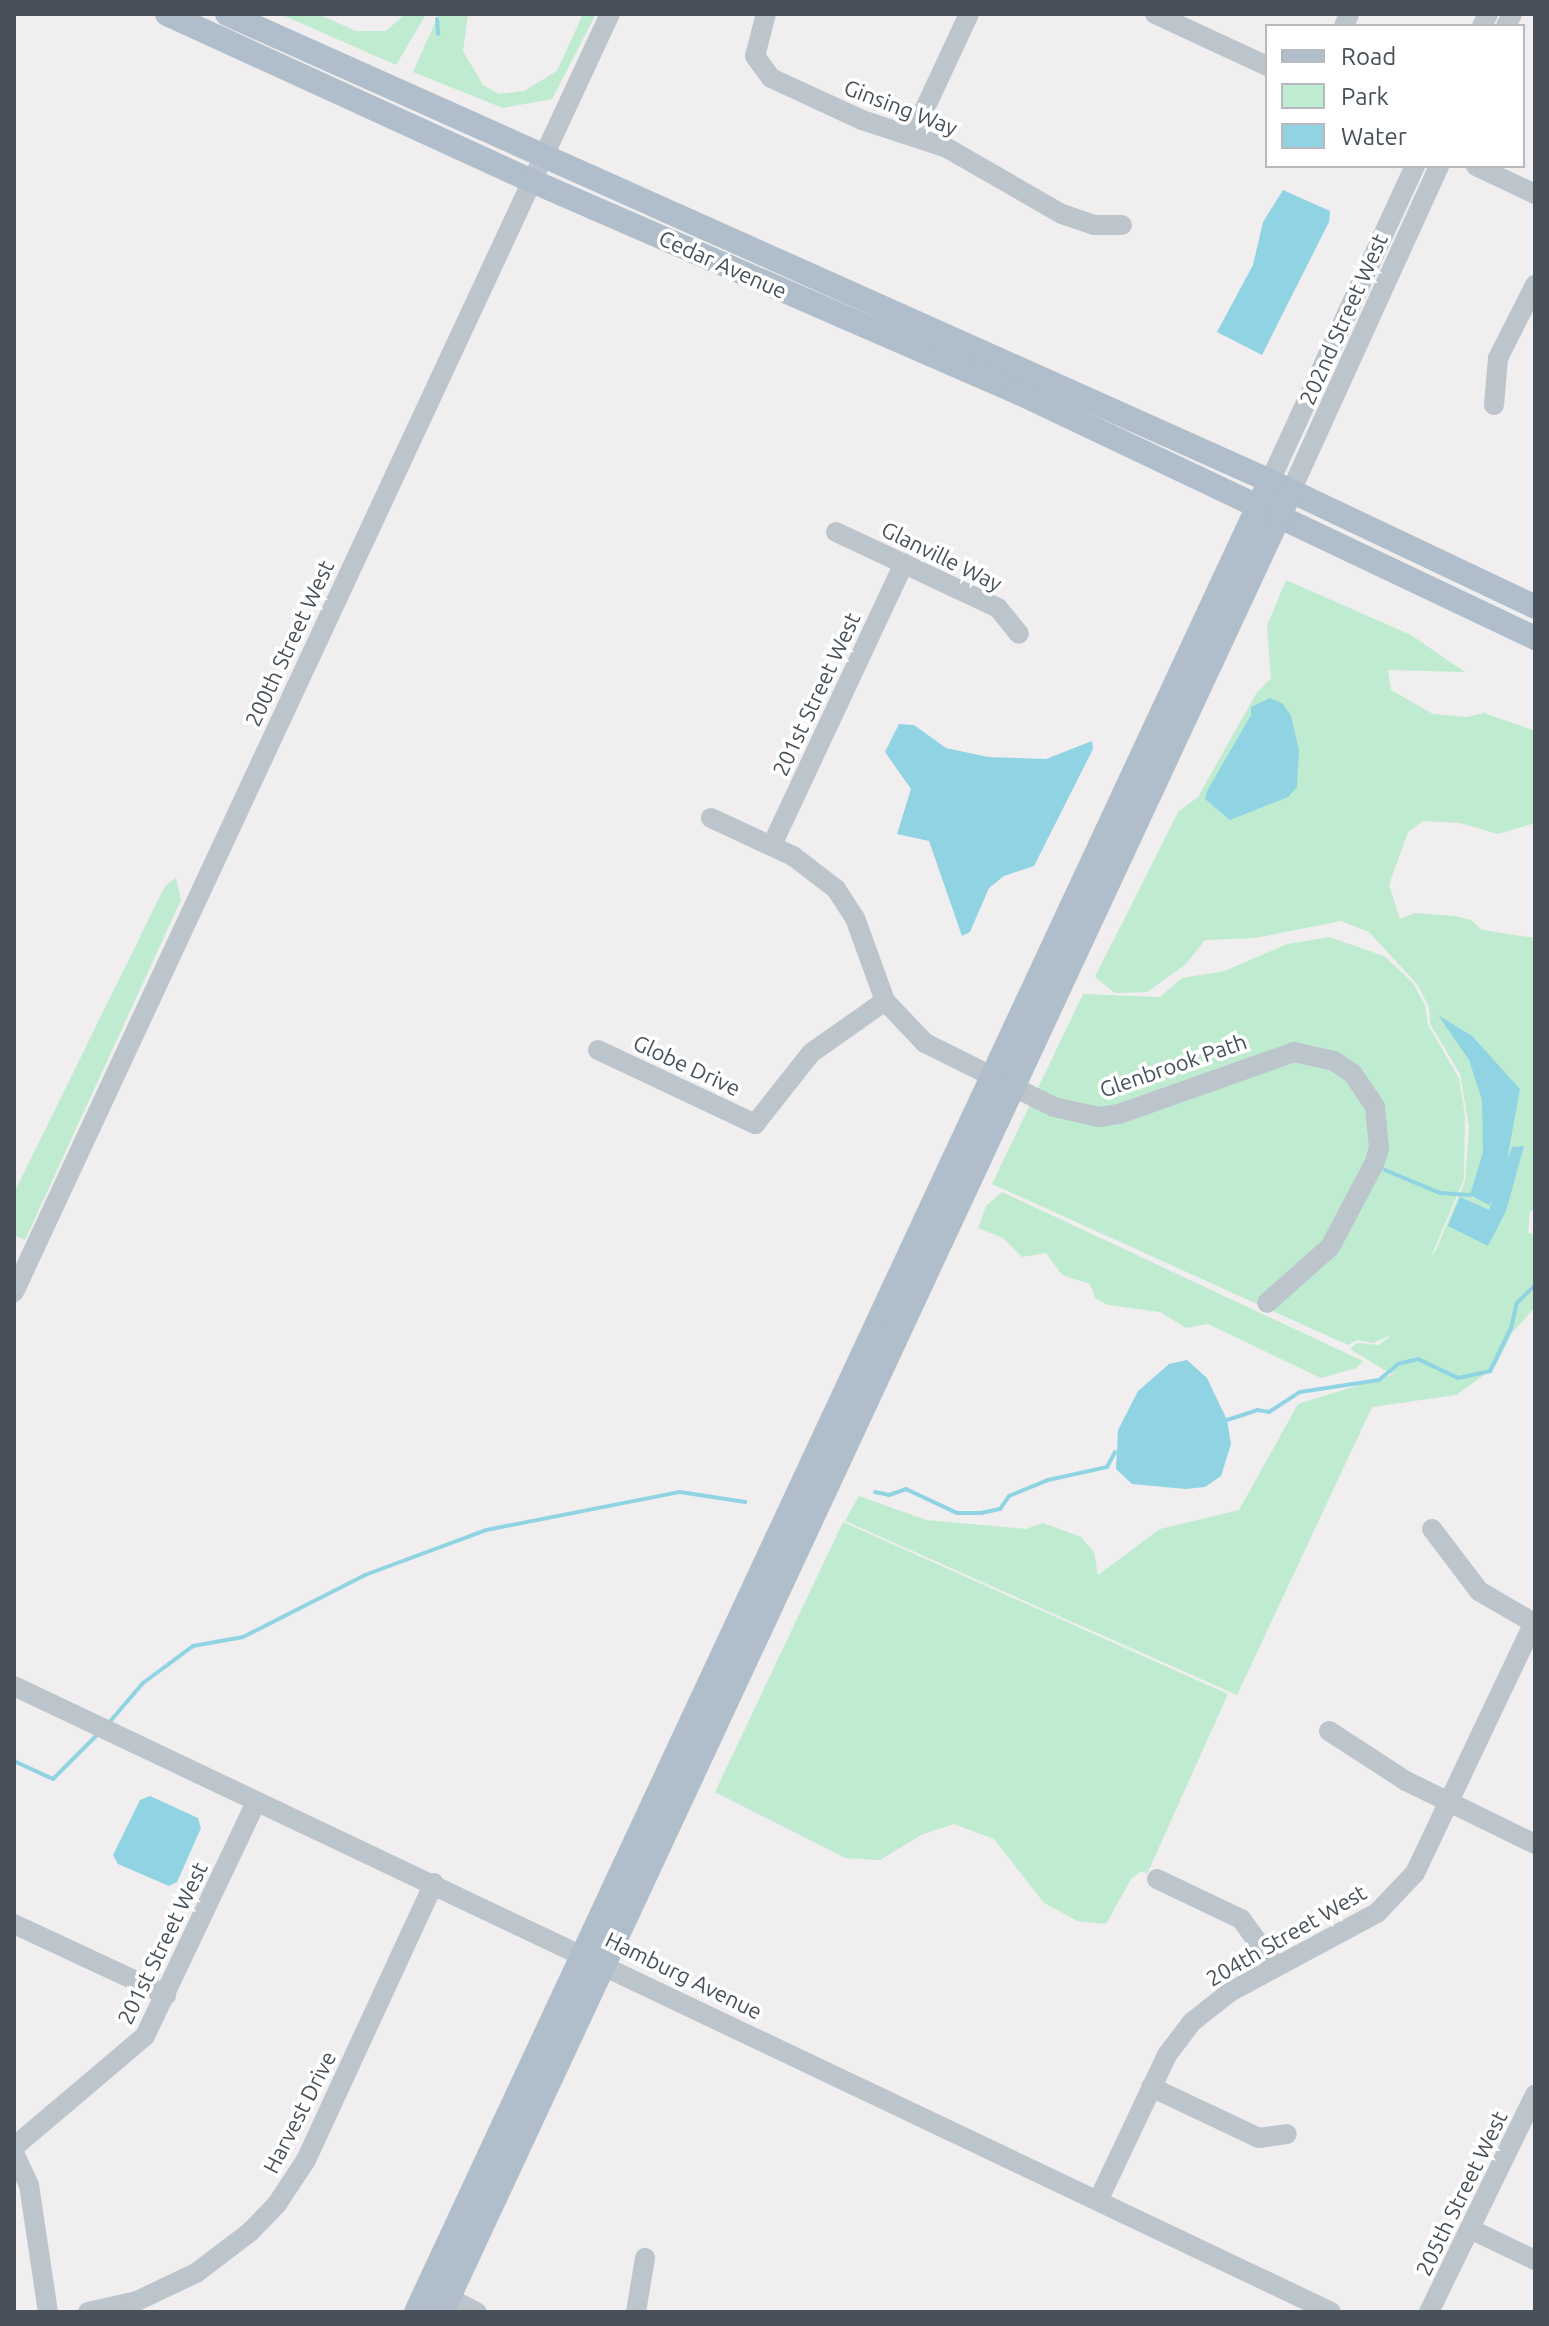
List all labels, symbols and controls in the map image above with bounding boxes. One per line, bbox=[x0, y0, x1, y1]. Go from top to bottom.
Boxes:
legend bbox=[1265, 24, 1525, 168]
text: Road bbox=[1341, 43, 1396, 70]
street label: Ginsing Way bbox=[841, 73, 961, 141]
text: Park bbox=[1341, 83, 1389, 110]
text: Water bbox=[1341, 123, 1407, 150]
street label: Cedar Avenue bbox=[655, 224, 791, 304]
street label: 202nd Street West bbox=[1293, 229, 1393, 409]
street label: Glanville Way bbox=[877, 515, 1007, 597]
street label: 200th Street West bbox=[239, 556, 339, 730]
street label: 201st Street West bbox=[767, 608, 865, 780]
street label: Glenbrook Path bbox=[1096, 1028, 1250, 1102]
street label: Globe Drive bbox=[629, 1029, 745, 1101]
street label: 201st Street West bbox=[111, 1858, 213, 2028]
street label: 204th Street West bbox=[1201, 1878, 1371, 1992]
street label: Hamburg Avenue bbox=[601, 1926, 767, 2024]
street label: Harvest Drive bbox=[257, 2047, 341, 2177]
street label: 205th Street West bbox=[1410, 2106, 1512, 2280]

